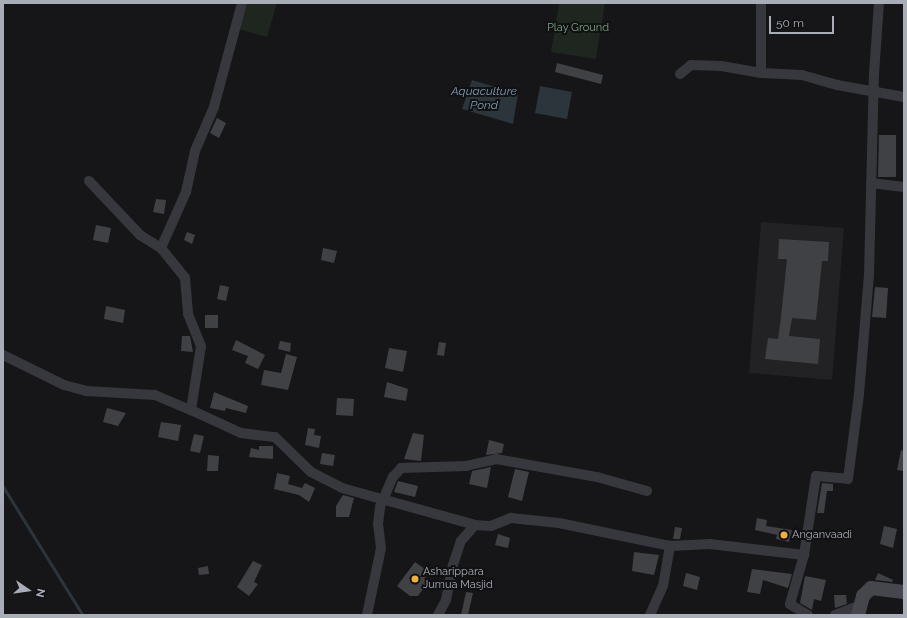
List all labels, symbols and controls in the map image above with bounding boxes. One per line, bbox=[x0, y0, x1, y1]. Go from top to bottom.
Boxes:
scale bar bbox=[771, 8, 836, 34]
text: 50 m bbox=[776, 16, 804, 30]
park label: Play Ground bbox=[547, 21, 609, 35]
water label: Aquaculture Pond bbox=[451, 85, 517, 113]
place label: Anganvaadi bbox=[792, 528, 852, 542]
marker: Anganvaadi bbox=[779, 530, 789, 540]
place label: Asharippara Jumua Masjid bbox=[423, 566, 493, 592]
north arrow bbox=[8, 570, 48, 610]
marker: Asharippara Jumua Masjid bbox=[410, 574, 420, 584]
text: N bbox=[33, 587, 47, 598]

